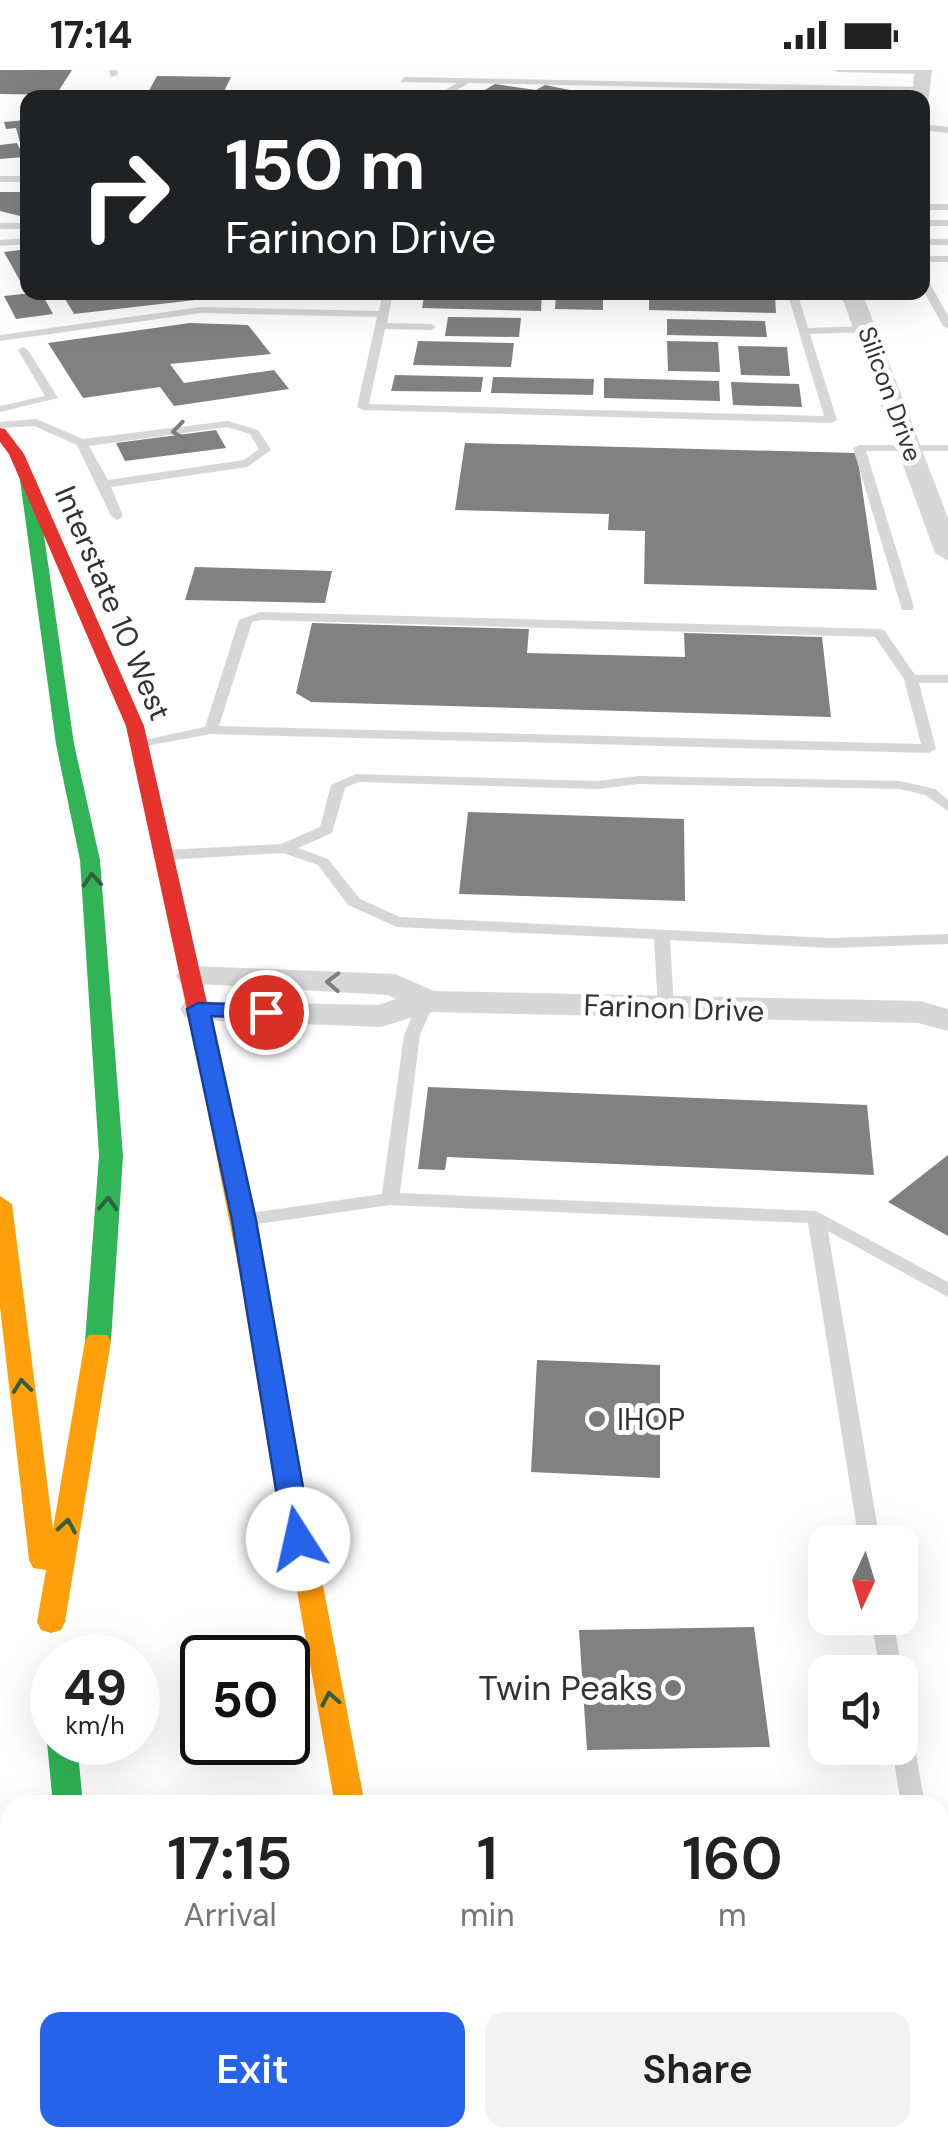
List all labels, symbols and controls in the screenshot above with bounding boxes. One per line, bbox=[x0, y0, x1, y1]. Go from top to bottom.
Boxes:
text: 17:14 bbox=[50, 10, 132, 60]
text: 150 m bbox=[225, 120, 426, 211]
icon: right bbox=[60, 130, 190, 260]
text: Farinon Drive bbox=[225, 208, 496, 267]
street label: Silicon Drive bbox=[850, 322, 930, 466]
one-way arrow bbox=[171, 419, 188, 440]
street label: Interstate 10 West bbox=[46, 480, 180, 726]
one-way arrow bbox=[81, 871, 103, 887]
pin bbox=[224, 970, 309, 1055]
one-way arrow bbox=[325, 972, 341, 993]
icon: arrive bbox=[239, 985, 294, 1040]
street label: Farinon Drive bbox=[583, 985, 765, 1031]
one-way arrow bbox=[97, 1196, 118, 1212]
one-way arrow bbox=[12, 1378, 33, 1394]
place label: IHOP bbox=[617, 1400, 685, 1439]
marker: IHOP bbox=[586, 1408, 608, 1430]
position arrow bbox=[246, 1487, 350, 1591]
one-way arrow bbox=[56, 1518, 77, 1534]
north arrow bbox=[808, 1525, 918, 1635]
map controls bbox=[808, 1525, 918, 1765]
speed limit sign: 50 bbox=[180, 1635, 310, 1765]
text: 49 bbox=[63, 1655, 127, 1721]
button: sound bbox=[808, 1655, 918, 1765]
place label: Twin Peaks bbox=[478, 1665, 653, 1711]
marker: Twin Peaks bbox=[662, 1677, 684, 1699]
one-way arrow bbox=[320, 1691, 341, 1708]
text: km/h bbox=[65, 1709, 125, 1742]
text: 17:15 bbox=[167, 1819, 293, 1898]
text: 1 bbox=[477, 1819, 498, 1898]
text: 160 bbox=[682, 1819, 783, 1898]
text: Arrival bbox=[183, 1894, 277, 1936]
text: min bbox=[460, 1894, 515, 1936]
text: m bbox=[718, 1894, 747, 1936]
button: Exit bbox=[40, 2012, 465, 2127]
button: Share bbox=[485, 2012, 910, 2127]

